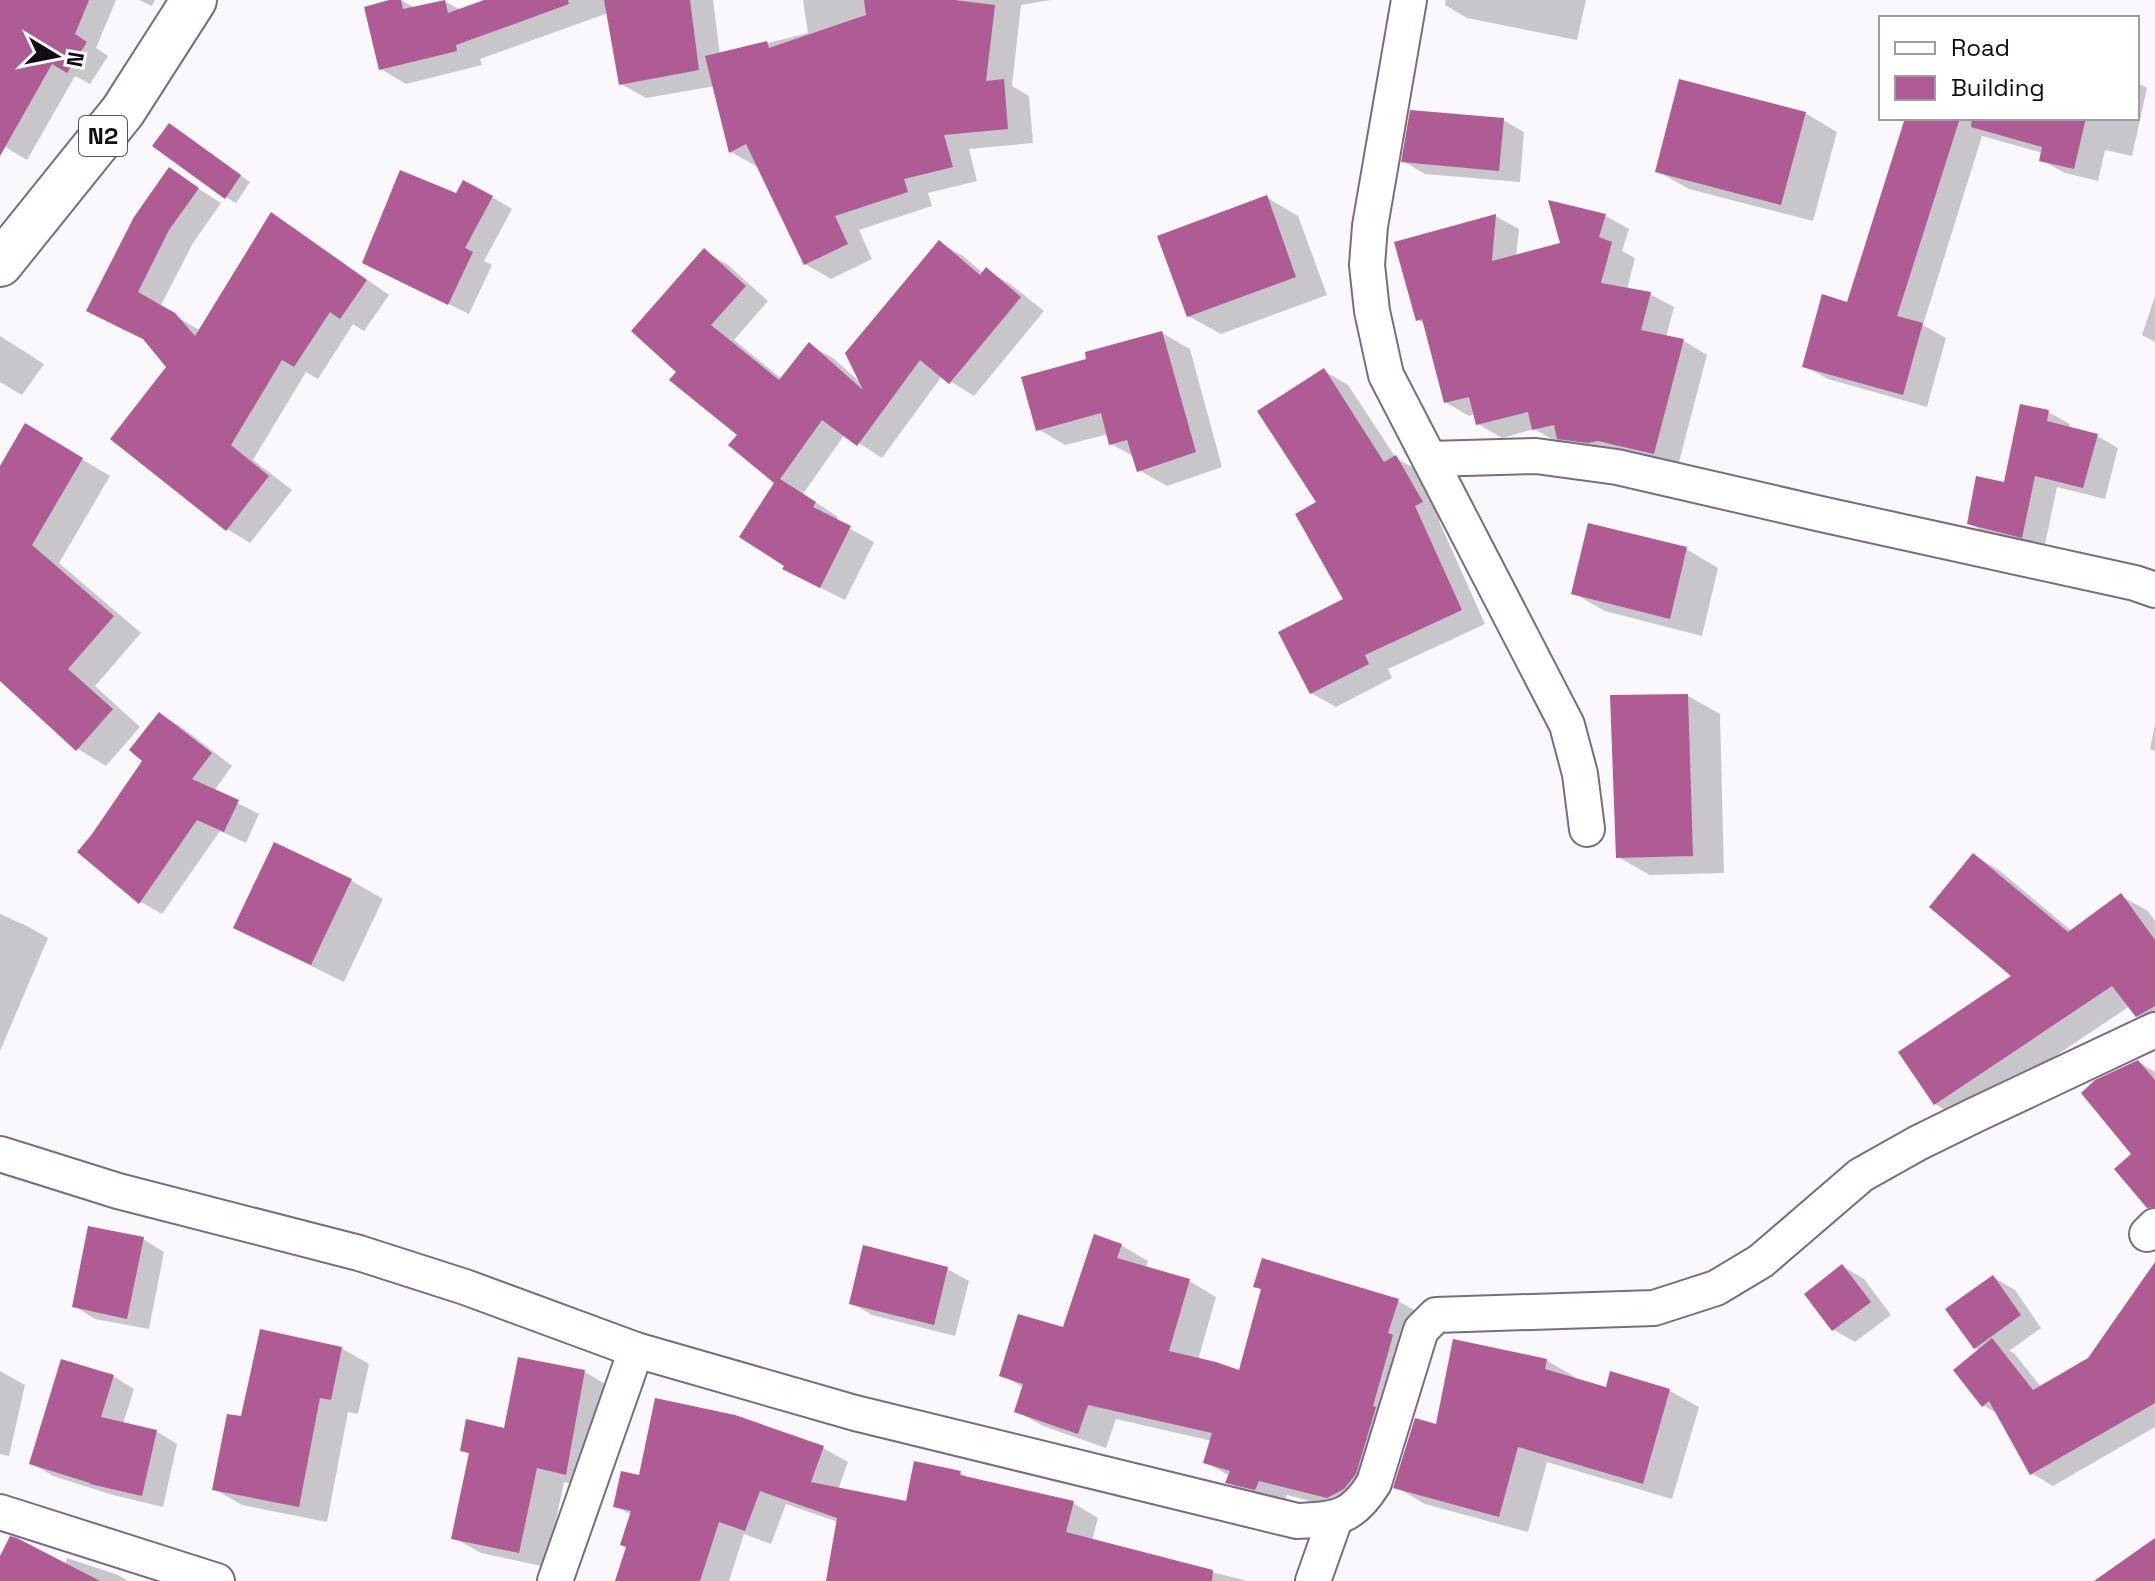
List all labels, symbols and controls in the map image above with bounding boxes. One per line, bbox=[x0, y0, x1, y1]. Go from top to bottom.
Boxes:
north arrow bbox=[16, 16, 96, 96]
legend bbox=[1879, 16, 2139, 120]
text: Road bbox=[1951, 32, 2010, 63]
text: N bbox=[61, 50, 91, 69]
text: Building bbox=[1951, 72, 2045, 103]
road number: N2 bbox=[79, 116, 127, 156]

